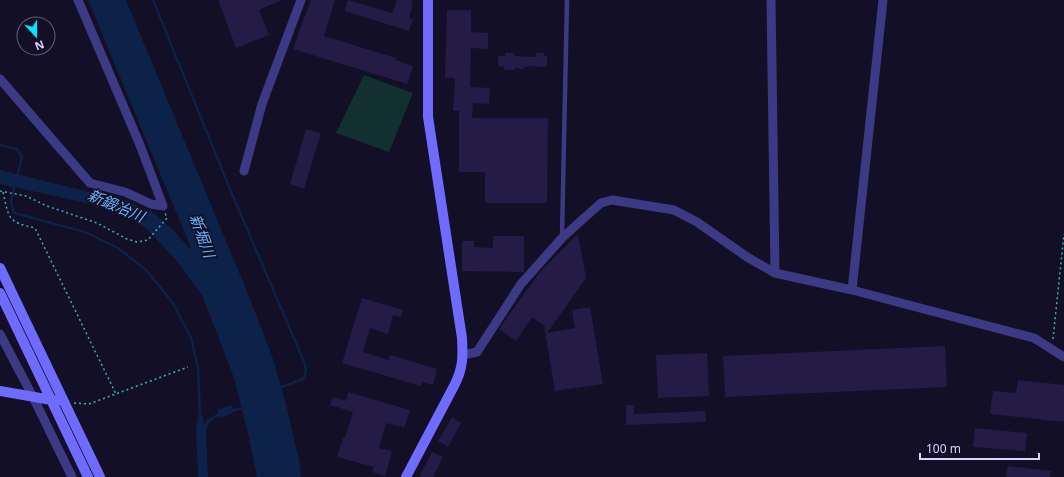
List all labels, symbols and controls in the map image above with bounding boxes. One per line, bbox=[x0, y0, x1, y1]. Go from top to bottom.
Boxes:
north arrow bbox=[16, 16, 56, 56]
text: N bbox=[33, 37, 47, 54]
water label: 新鍛冶川 bbox=[85, 184, 150, 227]
water label: 新堀川 bbox=[186, 211, 221, 262]
scale bar bbox=[920, 435, 1039, 461]
text: 100 m bbox=[926, 440, 961, 457]

